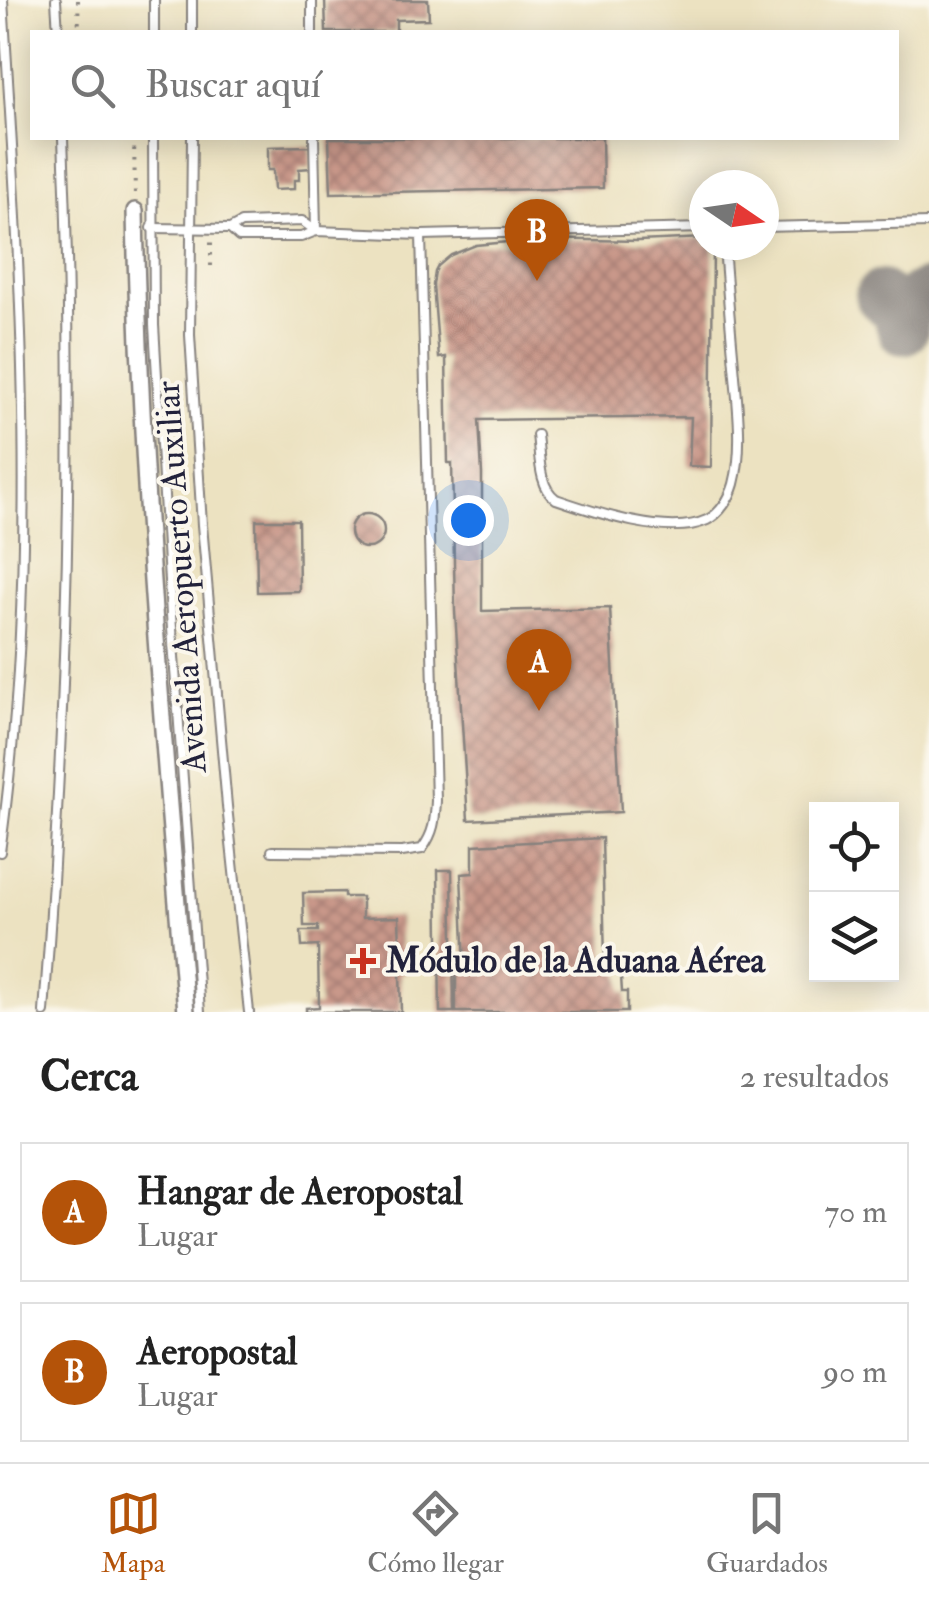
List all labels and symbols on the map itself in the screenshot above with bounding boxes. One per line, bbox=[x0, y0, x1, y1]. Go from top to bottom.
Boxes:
north arrow bbox=[689, 170, 779, 260]
pin: B bbox=[504, 198, 570, 281]
street label: Avenida Aeropuerto Auxiliar bbox=[145, 379, 217, 776]
your location bbox=[443, 495, 494, 546]
pin: A bbox=[506, 628, 572, 711]
place label: Módulo de la Aduana Aérea bbox=[385, 939, 767, 983]
marker: Módulo de la Aduana Aérea bbox=[350, 948, 376, 974]

